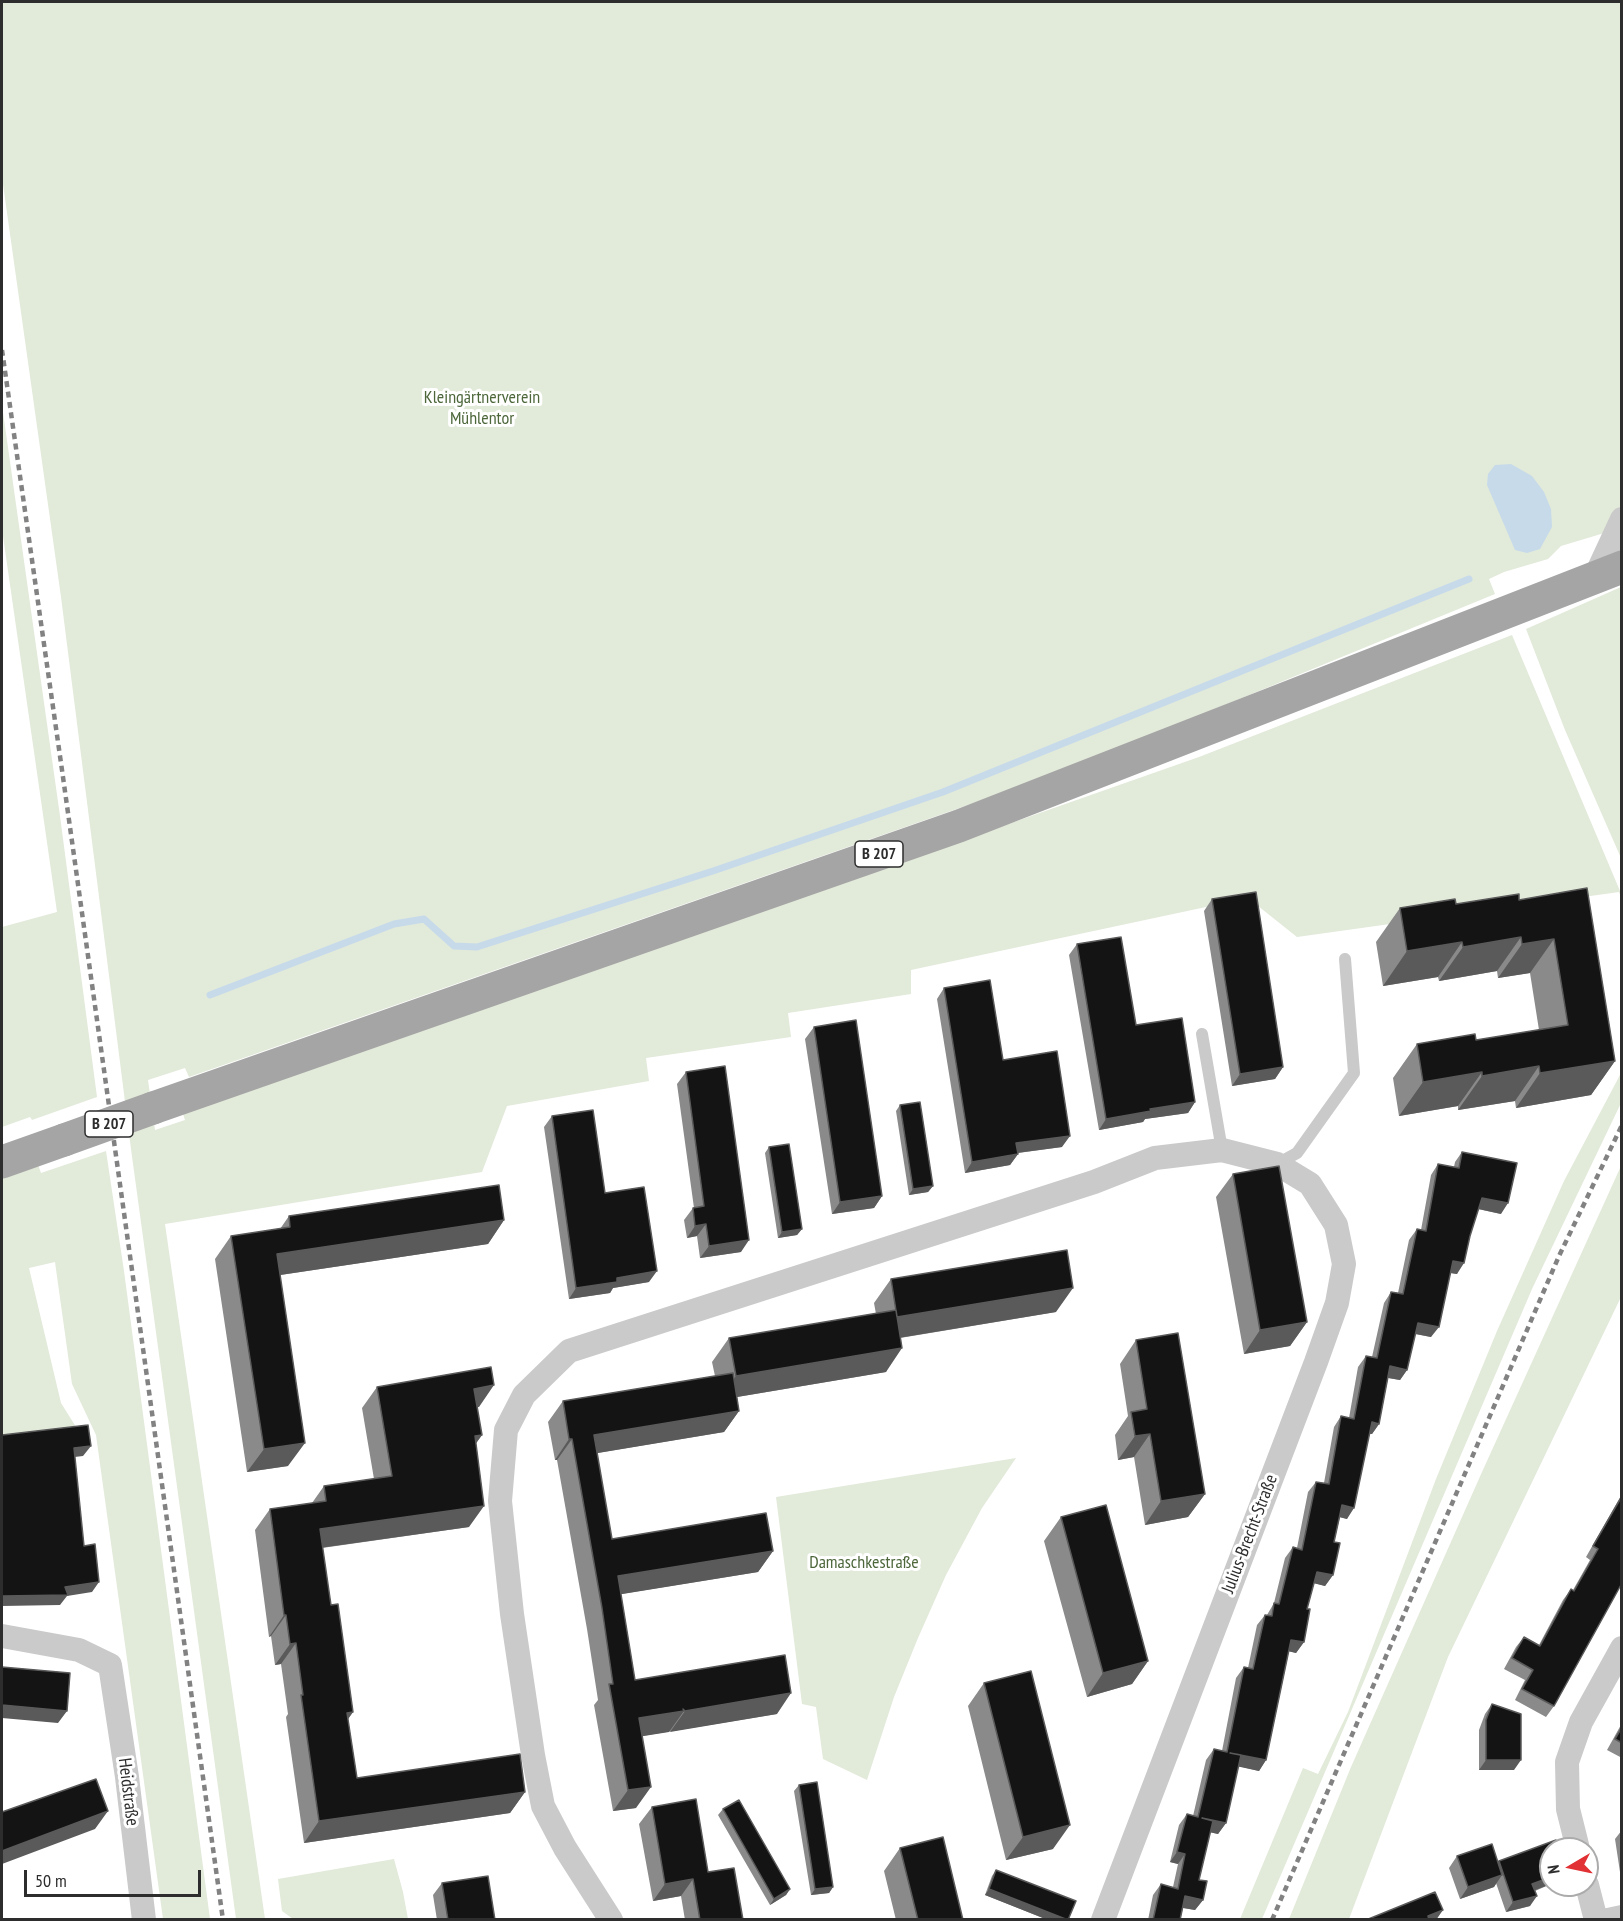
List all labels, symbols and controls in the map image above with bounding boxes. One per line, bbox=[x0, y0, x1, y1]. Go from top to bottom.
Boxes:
park label: Kleingärtnerverein Mühlentor bbox=[424, 387, 540, 430]
road number: B 207 bbox=[855, 841, 903, 867]
road number: B 207 bbox=[85, 1111, 133, 1137]
street label: Julius-Brecht-Straße bbox=[1217, 1472, 1283, 1596]
park label: Damaschkestraße bbox=[809, 1552, 919, 1574]
street label: Heidstraße bbox=[113, 1757, 143, 1827]
north arrow bbox=[1539, 1837, 1599, 1897]
scale bar bbox=[27, 1858, 204, 1896]
text: N bbox=[1543, 1864, 1564, 1875]
text: 50 m bbox=[35, 1869, 67, 1892]

